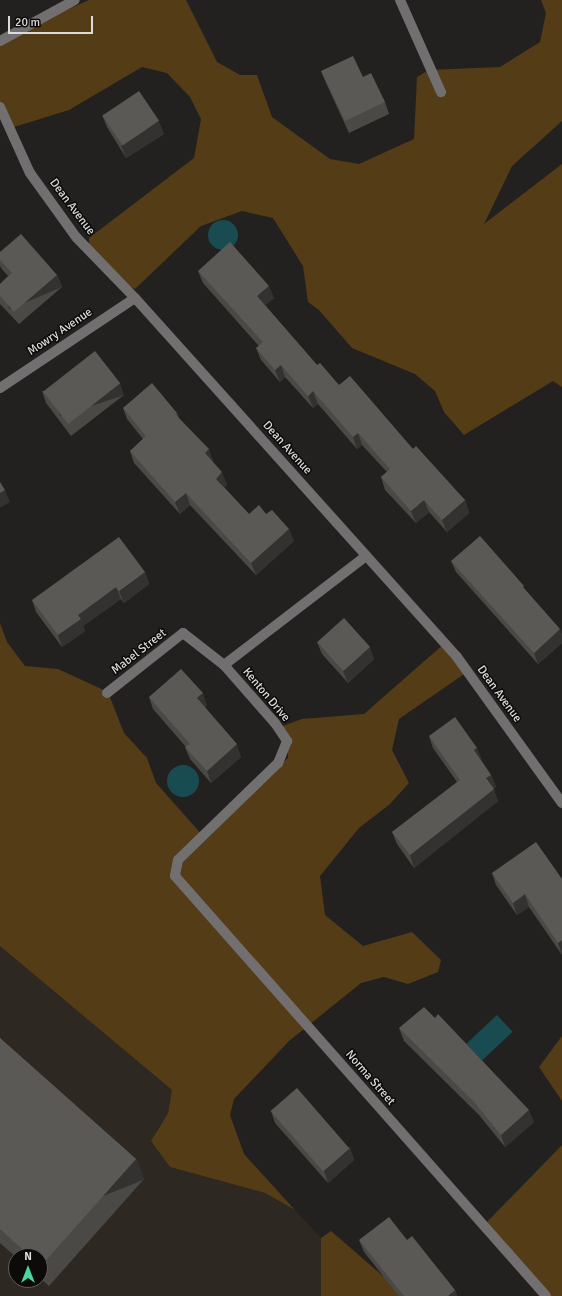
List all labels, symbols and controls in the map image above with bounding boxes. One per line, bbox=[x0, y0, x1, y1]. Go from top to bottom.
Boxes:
scale bar bbox=[10, 8, 95, 34]
text: 20 m bbox=[15, 15, 40, 30]
street label: Dean Avenue bbox=[46, 176, 98, 238]
street label: Mowry Avenue bbox=[25, 305, 95, 359]
street label: Dean Avenue bbox=[259, 418, 315, 478]
street label: Mabel Street bbox=[109, 626, 169, 678]
street label: Dean Avenue bbox=[474, 663, 524, 725]
street label: Kenton Drive bbox=[239, 665, 293, 725]
street label: Norma Street bbox=[342, 1047, 398, 1109]
north arrow bbox=[8, 1248, 48, 1288]
text: N bbox=[24, 1250, 32, 1263]

